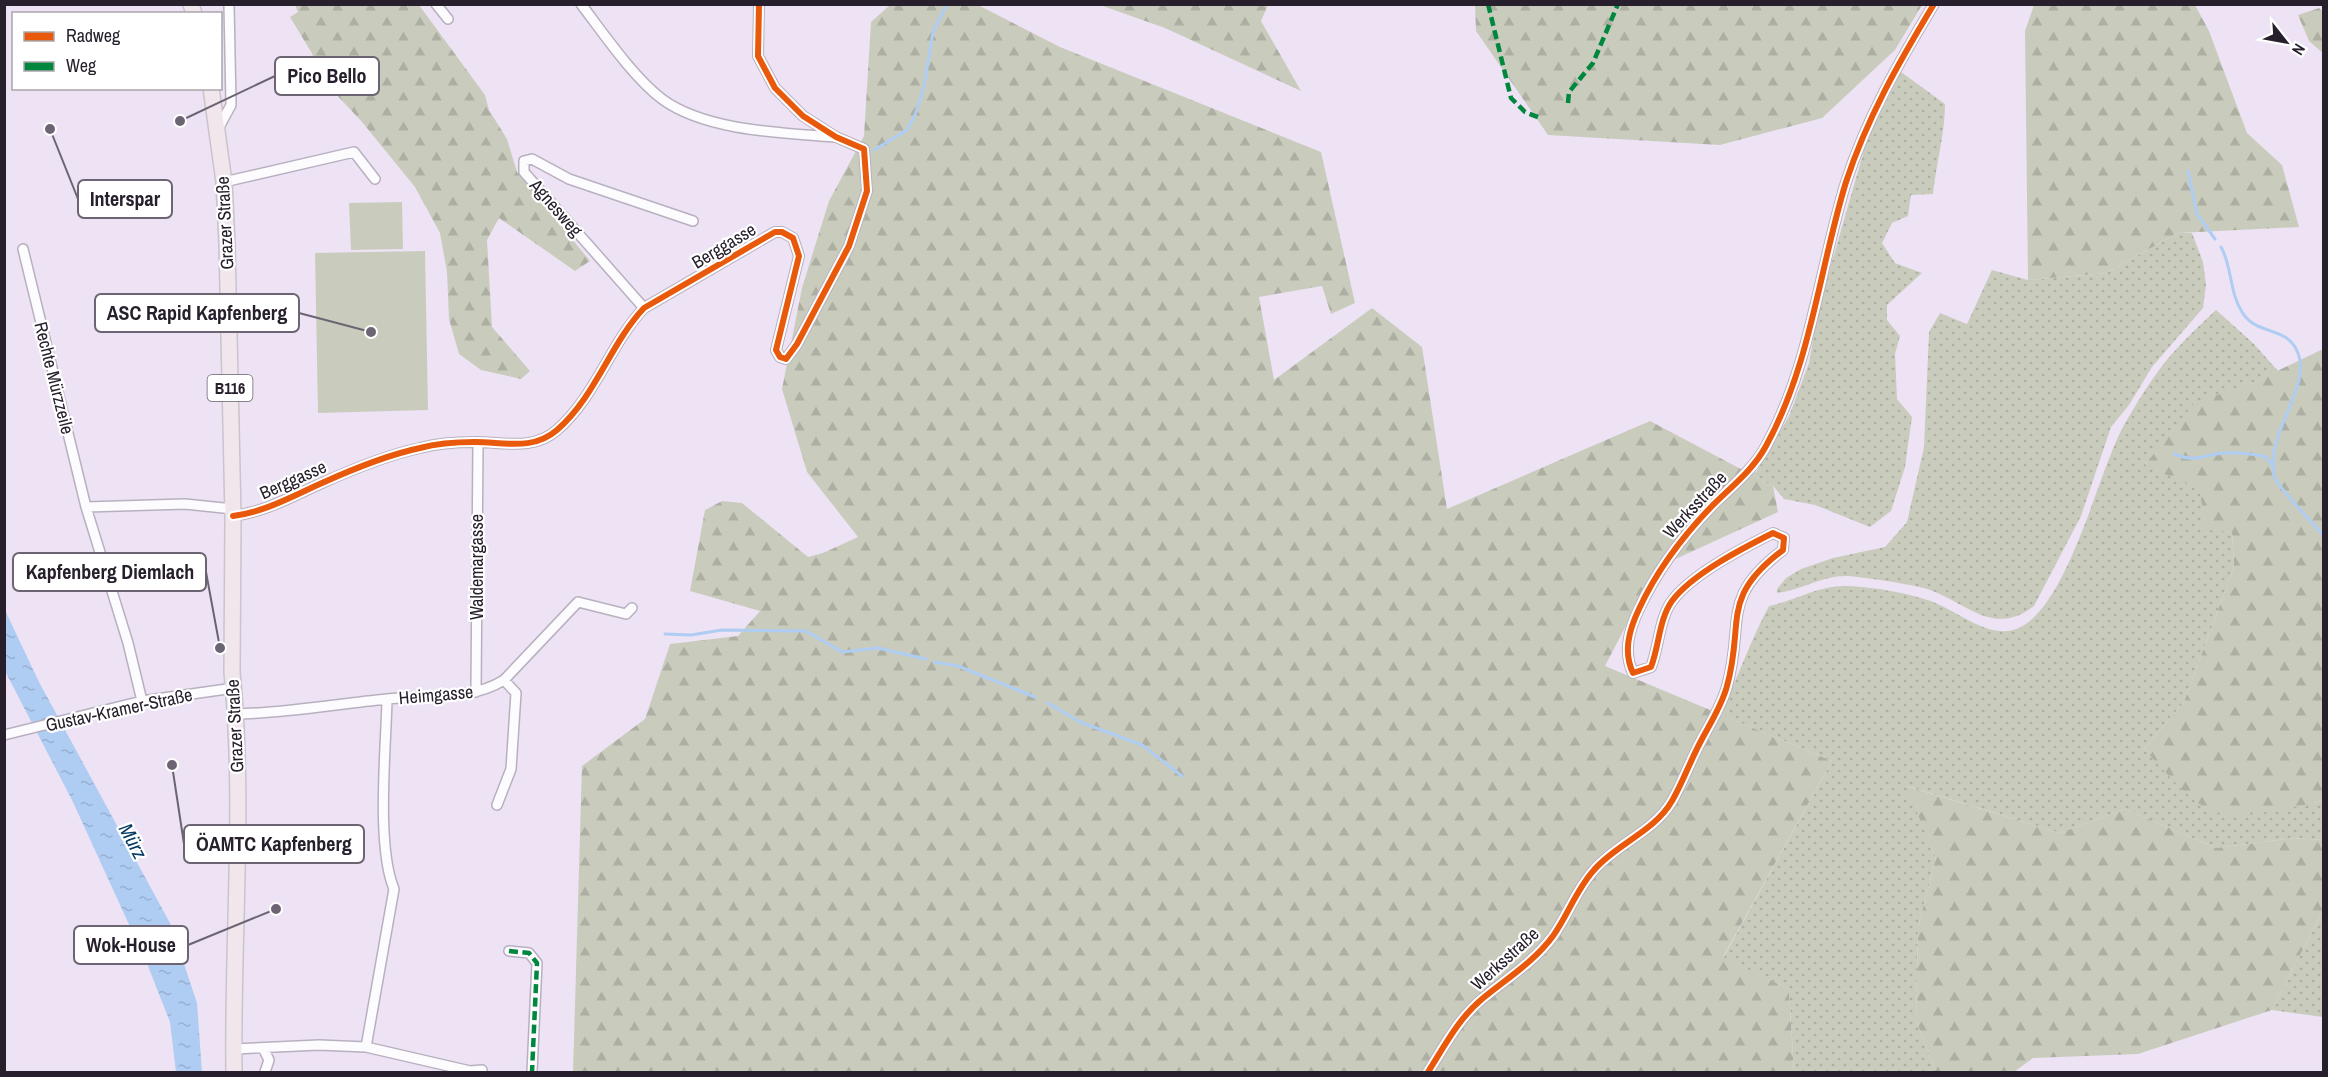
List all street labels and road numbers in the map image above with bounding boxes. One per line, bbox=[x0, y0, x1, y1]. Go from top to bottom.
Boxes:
street label: Agnesweg bbox=[524, 173, 589, 242]
street label: Grazer Straße bbox=[210, 176, 239, 270]
street label: Berggasse bbox=[687, 217, 760, 274]
street label: Rechte Mürzzeile bbox=[28, 319, 81, 437]
road number: B116 bbox=[208, 375, 252, 401]
street label: Berggasse bbox=[255, 454, 330, 505]
street label: Werksstraße bbox=[1657, 466, 1732, 544]
street label: Waldemargasse bbox=[464, 514, 489, 620]
street label: Grazer Straße bbox=[220, 679, 249, 773]
street label: Heimgasse bbox=[398, 679, 474, 710]
street label: Gustav-Kramer-Straße bbox=[43, 682, 195, 737]
street label: Werksstraße bbox=[1465, 921, 1544, 996]

